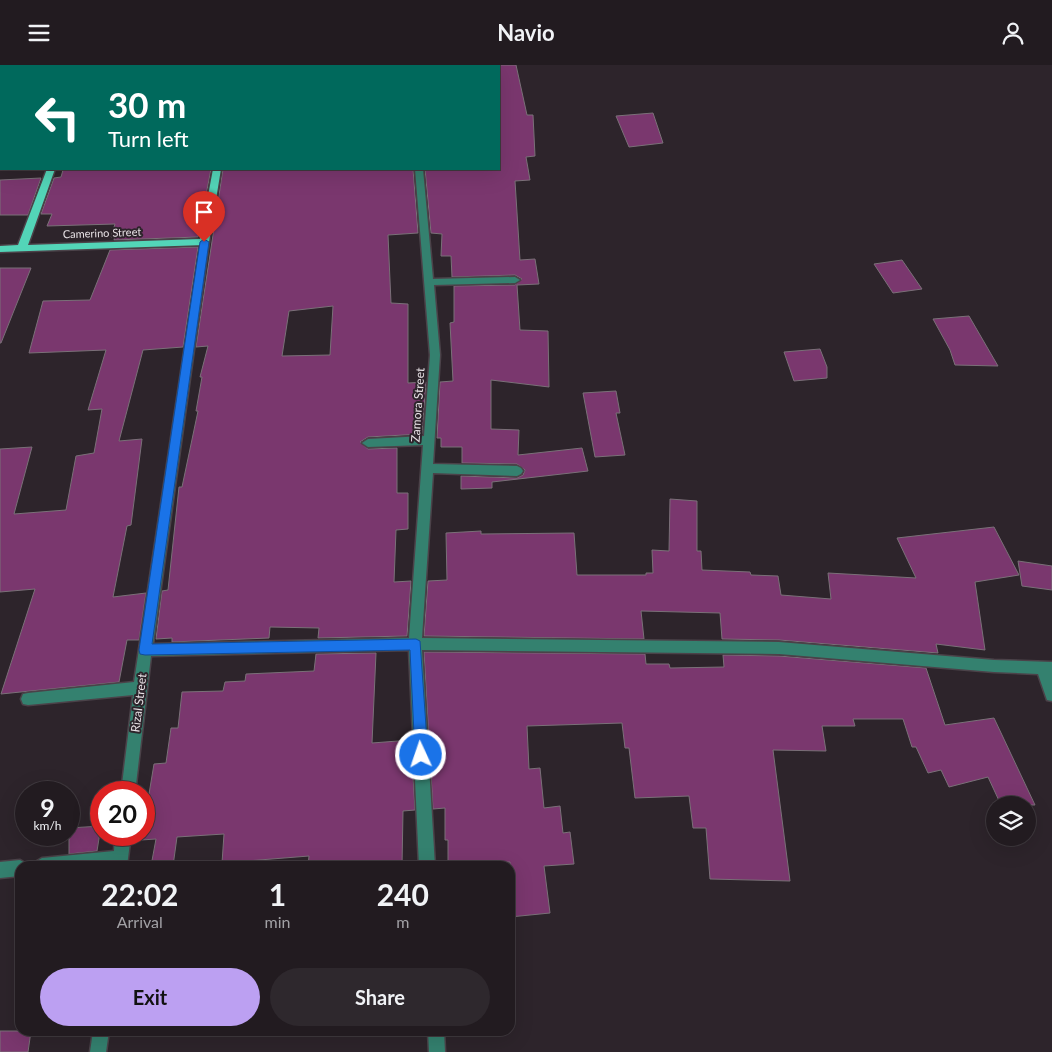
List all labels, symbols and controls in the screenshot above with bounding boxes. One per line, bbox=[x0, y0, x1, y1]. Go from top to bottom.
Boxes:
icon: menu bbox=[25, 19, 53, 47]
text: Navio bbox=[497, 19, 555, 46]
icon: person bbox=[999, 19, 1027, 47]
text: 30 m bbox=[108, 83, 186, 125]
icon: left bbox=[25, 85, 90, 150]
text: Turn left bbox=[108, 125, 189, 152]
pin bbox=[183, 191, 225, 242]
icon: arrive bbox=[190, 198, 218, 226]
street label: Camerino Street bbox=[63, 225, 141, 240]
street label: Zamora Street bbox=[407, 366, 428, 443]
street label: Rizal Street bbox=[127, 672, 150, 733]
position arrow bbox=[394, 728, 446, 780]
speed limit sign: 20 bbox=[90, 781, 155, 846]
text: 9 bbox=[40, 792, 55, 822]
map controls bbox=[986, 796, 1036, 846]
button: layers bbox=[986, 796, 1036, 846]
text: km/h bbox=[33, 818, 62, 833]
text: 22:02 bbox=[101, 876, 178, 912]
text: 1 bbox=[269, 876, 286, 912]
text: 240 bbox=[377, 876, 429, 912]
text: Arrival bbox=[117, 912, 163, 931]
text: min bbox=[265, 912, 291, 931]
text: m bbox=[396, 912, 409, 931]
button: Exit bbox=[40, 968, 260, 1026]
button: Share bbox=[270, 968, 490, 1026]

